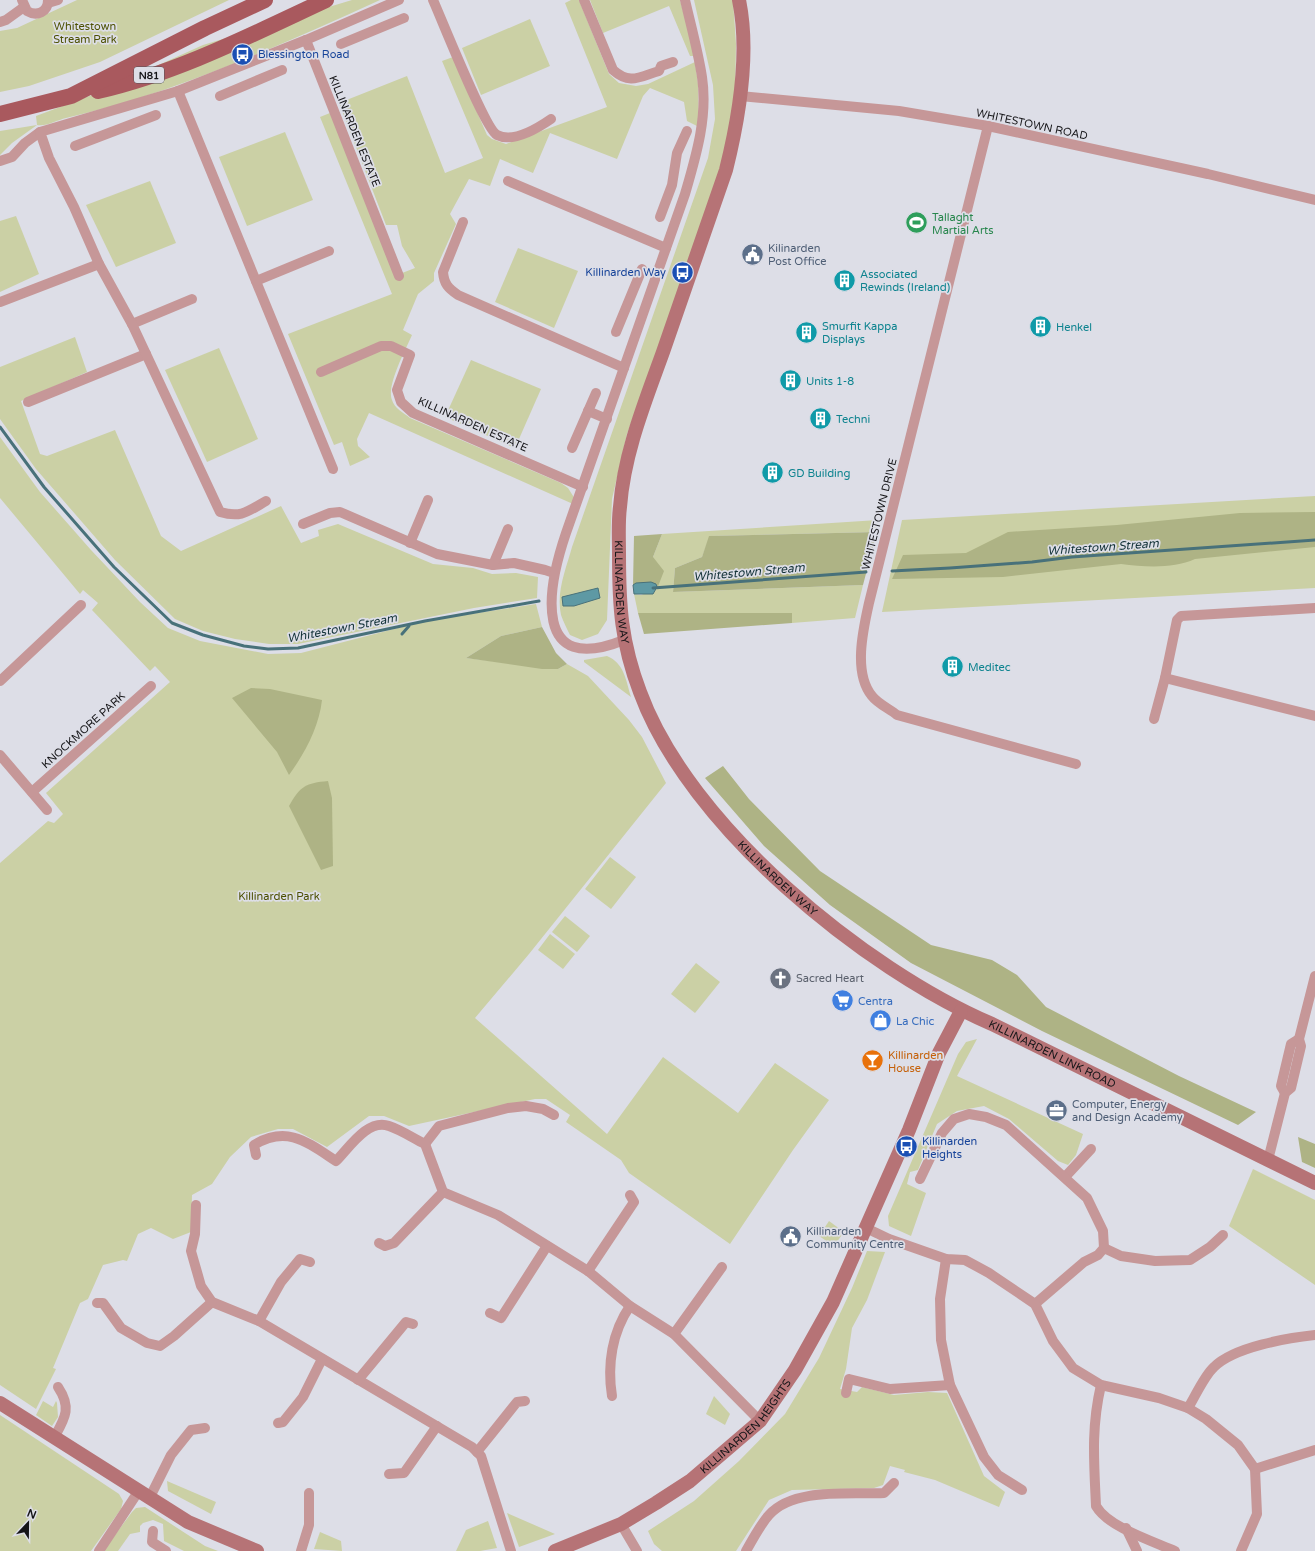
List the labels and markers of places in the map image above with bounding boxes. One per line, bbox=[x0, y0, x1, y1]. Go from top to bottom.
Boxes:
bus stop icon: Blessington Road bbox=[229, 41, 255, 67]
place label: Blessington Road bbox=[258, 48, 350, 61]
sports icon: Tallaght Martial Arts bbox=[904, 210, 930, 236]
place label: Tallaght Martial Arts bbox=[932, 211, 994, 237]
public building icon: Kilinarden Post Office bbox=[739, 241, 765, 267]
place label: Kilinarden Post Office bbox=[768, 242, 827, 268]
bus stop icon: Killinarden Way bbox=[669, 259, 695, 285]
place label: Killinarden Way bbox=[585, 266, 666, 279]
building icon: Associated Rewinds (Ireland) bbox=[831, 267, 857, 293]
place label: Associated Rewinds (Ireland) bbox=[860, 268, 950, 294]
building icon: Henkel bbox=[1028, 314, 1054, 340]
building icon: Smurfit Kappa Displays bbox=[793, 319, 819, 345]
place label: Smurfit Kappa Displays bbox=[822, 320, 897, 346]
place label: Henkel bbox=[1056, 321, 1092, 334]
building icon: Units 1-8 bbox=[778, 368, 804, 394]
place label: Units 1-8 bbox=[806, 375, 854, 388]
building icon: Techni bbox=[807, 406, 833, 432]
place label: Techni bbox=[836, 413, 870, 426]
building icon: GD Building bbox=[759, 460, 785, 486]
place label: GD Building bbox=[788, 467, 851, 480]
building icon: Meditec bbox=[940, 654, 966, 680]
place label: Meditec bbox=[968, 661, 1011, 674]
church icon: Sacred Heart bbox=[768, 965, 794, 991]
place label: Sacred Heart bbox=[796, 972, 864, 985]
supermarket icon: Centra bbox=[830, 988, 856, 1014]
place label: Centra bbox=[858, 995, 893, 1008]
shop icon: La Chic bbox=[868, 1008, 894, 1034]
place label: La Chic bbox=[896, 1015, 934, 1028]
bar icon: Killinarden House bbox=[859, 1048, 885, 1074]
place label: Killinarden House bbox=[888, 1049, 943, 1075]
office icon: Computer, Energy and Design Academy bbox=[1044, 1097, 1070, 1123]
place label: Computer, Energy and Design Academy bbox=[1072, 1098, 1183, 1124]
bus stop icon: Killinarden Heights bbox=[894, 1134, 920, 1160]
place label: Killinarden Heights bbox=[922, 1135, 977, 1161]
public building icon: Killinarden Community Centre bbox=[778, 1224, 804, 1250]
place label: Killinarden Community Centre bbox=[806, 1225, 904, 1251]

